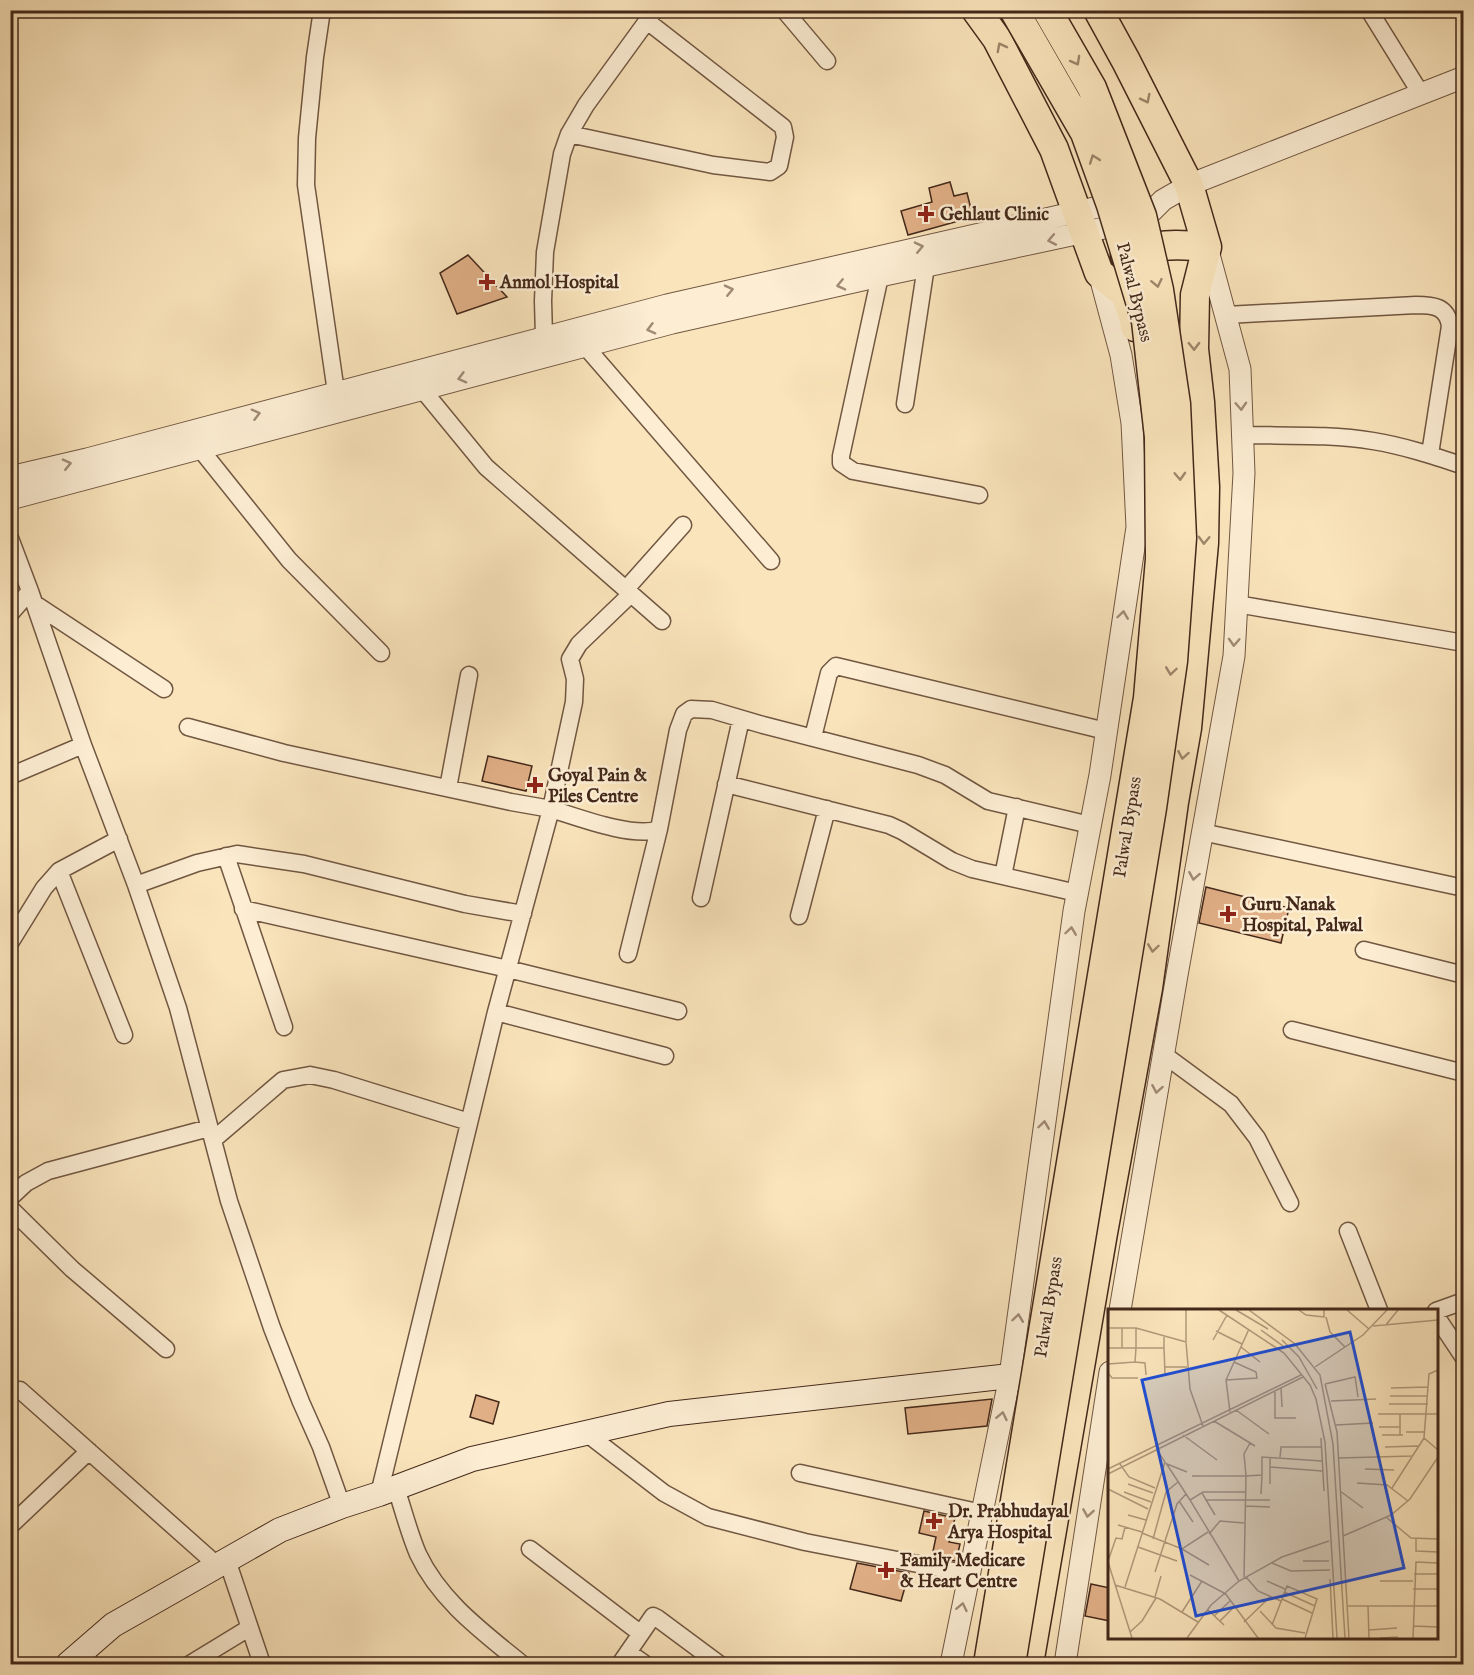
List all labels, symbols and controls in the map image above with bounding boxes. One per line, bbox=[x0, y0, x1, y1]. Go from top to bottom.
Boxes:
one-way arrow bbox=[997, 43, 1008, 53]
one-way arrow bbox=[1069, 55, 1081, 65]
one-way arrow bbox=[1139, 92, 1150, 103]
one-way arrow bbox=[1089, 154, 1102, 164]
place label: Gehlaut Clinic bbox=[940, 204, 1049, 227]
marker: Gehlaut Clinic bbox=[917, 205, 935, 223]
one-way arrow bbox=[1048, 233, 1058, 246]
street label: Palwal Bypass bbox=[1110, 240, 1157, 345]
one-way arrow bbox=[914, 242, 924, 255]
place label: Anmol Hospital bbox=[499, 272, 620, 295]
marker: Anmol Hospital bbox=[478, 273, 496, 291]
one-way arrow bbox=[836, 277, 846, 290]
one-way arrow bbox=[1150, 277, 1163, 287]
one-way arrow bbox=[724, 285, 734, 298]
one-way arrow bbox=[646, 322, 657, 334]
one-way arrow bbox=[1188, 341, 1201, 350]
one-way arrow bbox=[458, 371, 468, 384]
one-way arrow bbox=[1235, 401, 1248, 410]
one-way arrow bbox=[251, 408, 261, 421]
one-way arrow bbox=[62, 458, 72, 471]
one-way arrow bbox=[1173, 472, 1186, 481]
one-way arrow bbox=[1198, 536, 1211, 545]
one-way arrow bbox=[1116, 610, 1128, 619]
one-way arrow bbox=[1228, 638, 1241, 647]
one-way arrow bbox=[1166, 666, 1178, 675]
one-way arrow bbox=[1177, 750, 1189, 760]
place label: Goyal Pain & Piles Centre bbox=[548, 765, 648, 809]
street label: Palwal Bypass bbox=[1109, 775, 1148, 879]
marker: Goyal Pain & Piles Centre bbox=[526, 776, 544, 794]
one-way arrow bbox=[1188, 871, 1201, 881]
place label: Guru Nanak Hospital, Palwal bbox=[1242, 894, 1364, 938]
marker: Guru Nanak Hospital, Palwal bbox=[1219, 905, 1237, 923]
one-way arrow bbox=[1064, 927, 1077, 936]
one-way arrow bbox=[1148, 943, 1160, 952]
one-way arrow bbox=[1151, 1083, 1164, 1093]
one-way arrow bbox=[1038, 1120, 1050, 1129]
street label: Palwal Bypass bbox=[1030, 1255, 1069, 1359]
inset map bbox=[1108, 1309, 1438, 1639]
one-way arrow bbox=[1011, 1313, 1023, 1322]
one-way arrow bbox=[994, 1411, 1007, 1421]
place label: Dr. Prabhudayal Arya Hospital bbox=[947, 1501, 1069, 1545]
one-way arrow bbox=[1082, 1508, 1094, 1518]
marker: Dr. Prabhudayal Arya Hospital bbox=[925, 1512, 943, 1530]
place label: Family Medicare & Heart Centre bbox=[900, 1550, 1026, 1594]
marker: Family Medicare & Heart Centre bbox=[877, 1561, 895, 1579]
one-way arrow bbox=[955, 1602, 968, 1612]

